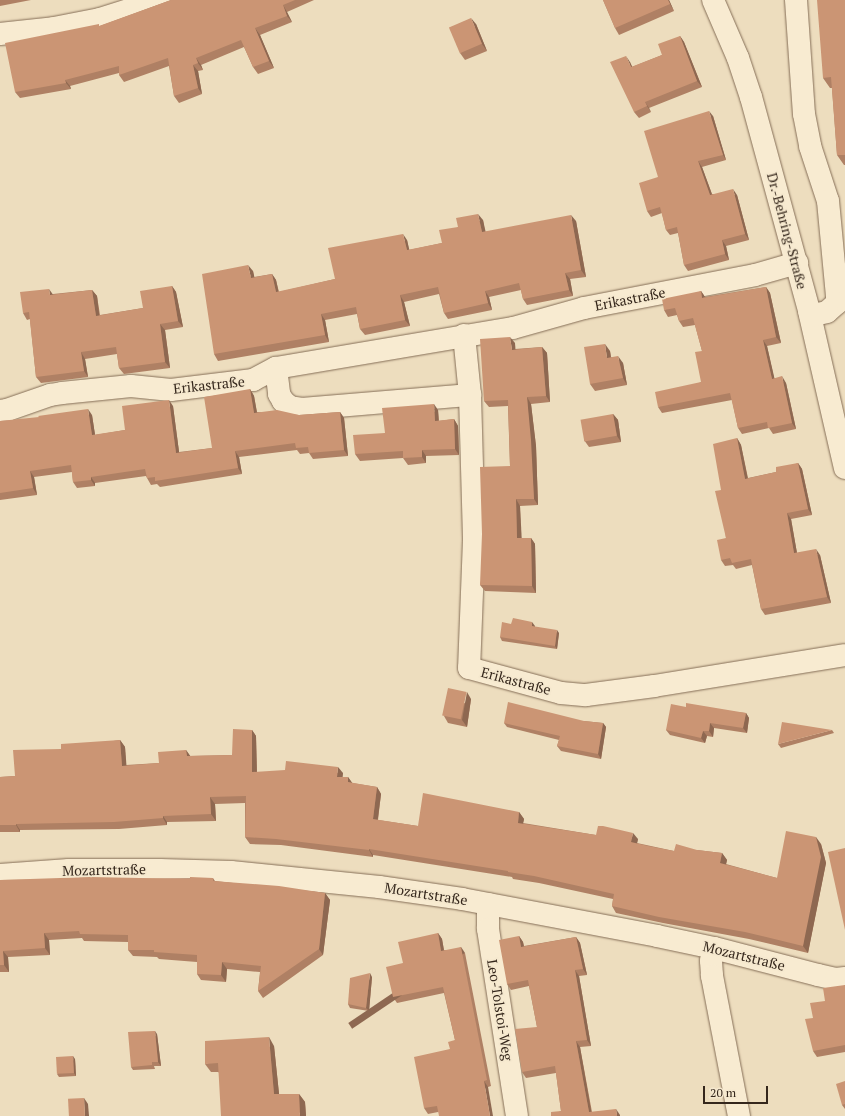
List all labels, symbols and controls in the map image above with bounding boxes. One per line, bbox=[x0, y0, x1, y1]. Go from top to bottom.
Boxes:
street label: Dr.-Behring-Straße bbox=[763, 171, 811, 291]
street label: Erikastraße bbox=[593, 284, 667, 314]
street label: Erikastraße bbox=[172, 373, 246, 397]
street label: Erikastraße bbox=[479, 664, 553, 698]
street label: Mozartstraße bbox=[62, 861, 146, 879]
street label: Mozartstraße bbox=[383, 879, 469, 909]
street label: Mozartstraße bbox=[701, 938, 787, 974]
street label: Leo-Tolstoi-Weg bbox=[484, 958, 516, 1062]
scale bar bbox=[705, 1078, 770, 1104]
text: 20 m bbox=[710, 1085, 736, 1100]

